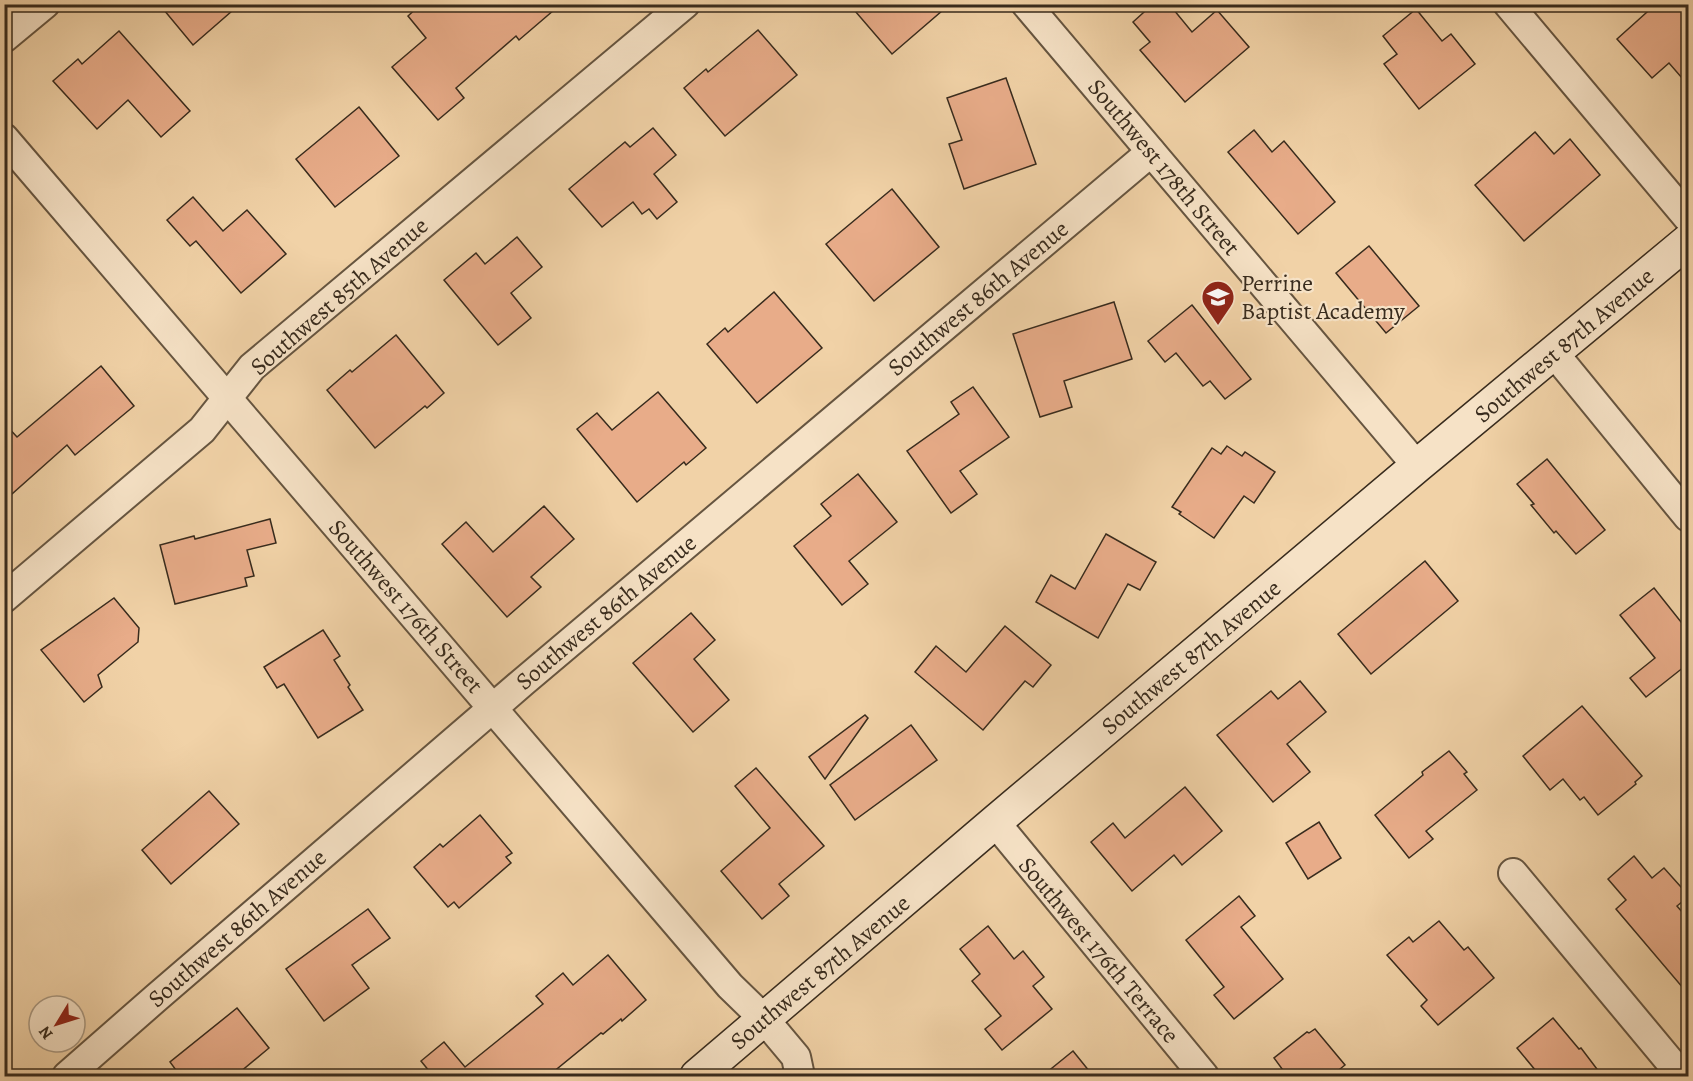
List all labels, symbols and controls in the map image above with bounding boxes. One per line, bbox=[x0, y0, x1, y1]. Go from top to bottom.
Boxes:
street label: Southwest 178th Street bbox=[1081, 72, 1247, 262]
street label: Southwest 85th Avenue bbox=[243, 210, 435, 382]
street label: Southwest 86th Avenue bbox=[881, 213, 1075, 383]
street label: Southwest 87th Avenue bbox=[1467, 260, 1661, 430]
place label: Perrine Baptist Academy bbox=[1241, 267, 1405, 327]
school or university icon: Perrine Baptist Academy bbox=[1200, 279, 1236, 326]
street label: Southwest 176th Street bbox=[321, 512, 491, 700]
street label: Southwest 86th Avenue bbox=[509, 527, 703, 697]
street label: Southwest 87th Avenue bbox=[1094, 572, 1288, 742]
street label: Southwest 86th Avenue bbox=[141, 842, 333, 1014]
street label: Southwest 176th Terrace bbox=[1011, 850, 1187, 1050]
street label: Southwest 87th Avenue bbox=[723, 887, 917, 1057]
north arrow bbox=[27, 994, 87, 1054]
text: N bbox=[33, 1021, 58, 1044]

